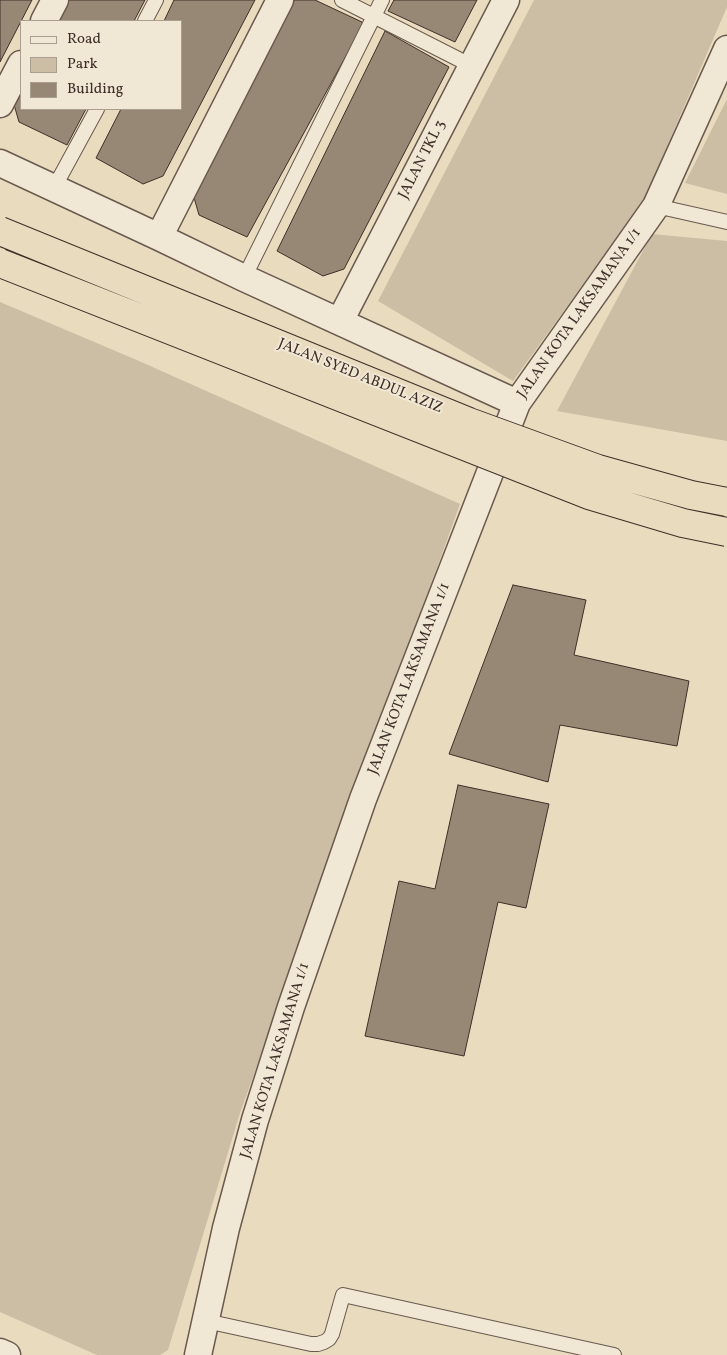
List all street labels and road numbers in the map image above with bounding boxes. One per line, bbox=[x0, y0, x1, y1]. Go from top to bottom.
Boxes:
street label: JALAN TKL 3 bbox=[395, 117, 451, 203]
street label: JALAN KOTA LAKSAMANA 1/1 bbox=[514, 225, 646, 403]
street label: JALAN SYED ABDUL AZIZ bbox=[275, 336, 445, 418]
street label: JALAN KOTA LAKSAMANA 1/1 bbox=[365, 581, 455, 777]
street label: JALAN KOTA LAKSAMANA 1/1 bbox=[238, 961, 314, 1161]

